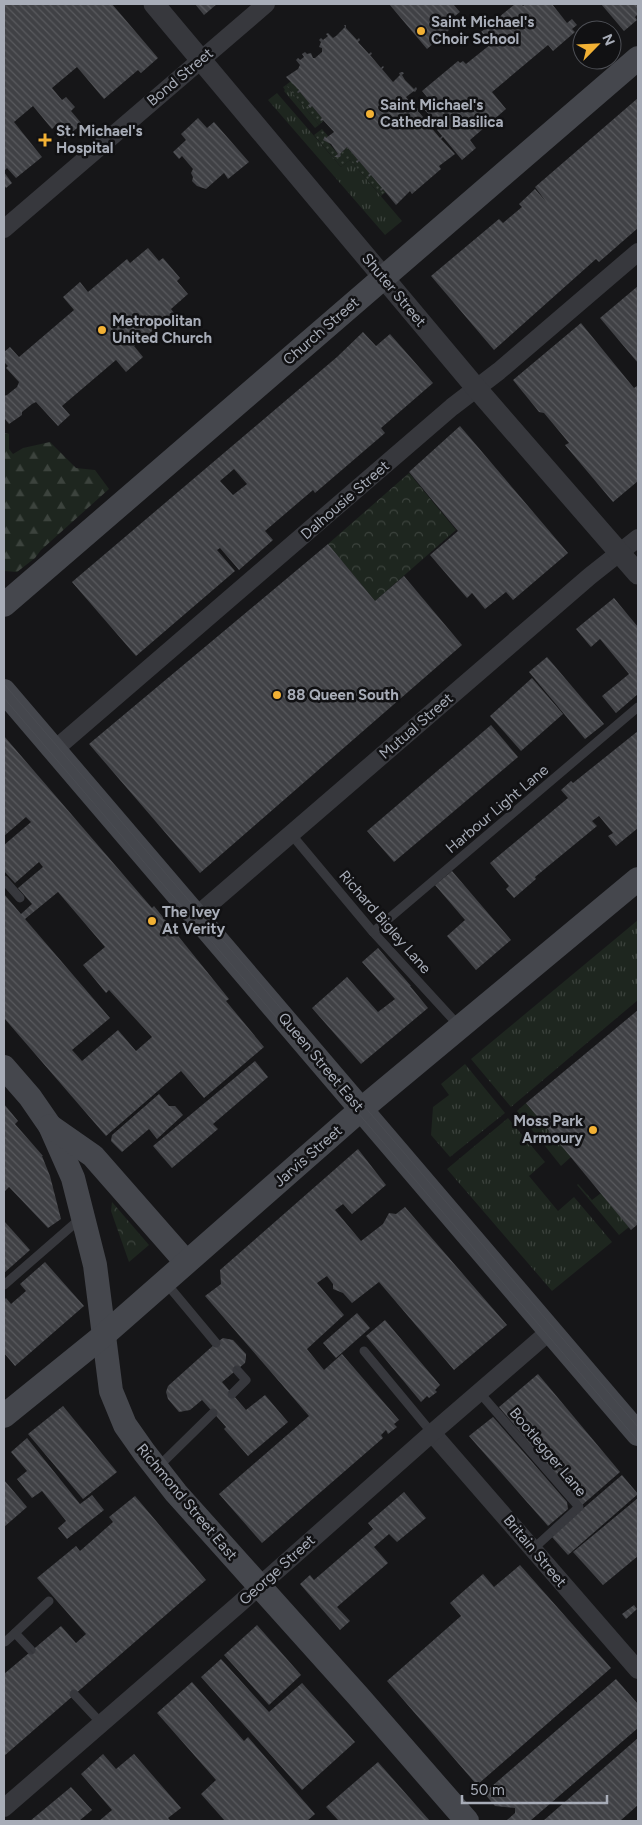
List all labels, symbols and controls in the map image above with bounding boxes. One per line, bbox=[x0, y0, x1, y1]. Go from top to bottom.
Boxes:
place label: Saint Michael's Choir School bbox=[431, 13, 534, 48]
north arrow bbox=[572, 20, 622, 70]
marker: Saint Michael's Choir School bbox=[415, 25, 427, 37]
text: N bbox=[598, 32, 618, 48]
street label: Bond Street bbox=[143, 44, 217, 110]
place label: Saint Michael's Cathedral Basilica bbox=[380, 96, 504, 131]
marker: Saint Michael's Cathedral Basilica bbox=[364, 108, 376, 120]
place label: St. Michael's Hospital bbox=[56, 122, 143, 157]
marker: St. Michael's Hospital bbox=[38, 133, 52, 147]
street label: Shuter Street bbox=[358, 250, 430, 331]
street label: Church Street bbox=[279, 293, 363, 369]
place label: Metropolitan United Church bbox=[112, 312, 212, 347]
marker: Metropolitan United Church bbox=[96, 324, 108, 336]
street label: Dalhousie Street bbox=[297, 457, 393, 543]
place label: 88 Queen South bbox=[287, 686, 399, 704]
marker: 88 Queen South bbox=[271, 689, 283, 701]
street label: Mutual Street bbox=[375, 689, 457, 763]
street label: Harbour Light Lane bbox=[442, 761, 552, 857]
street label: Richard Bigley Lane bbox=[335, 867, 435, 977]
place label: The Ivey At Verity bbox=[162, 903, 225, 938]
marker: The Ivey At Verity bbox=[146, 915, 158, 927]
street label: Queen Street East bbox=[274, 1009, 368, 1115]
place label: Moss Park Armoury bbox=[513, 1112, 583, 1147]
street label: Jarvis Street bbox=[270, 1121, 346, 1190]
marker: Moss Park Armoury bbox=[587, 1124, 599, 1136]
street label: Bootlegger Lane bbox=[506, 1404, 590, 1500]
street label: Richmond Street East bbox=[133, 1440, 241, 1564]
street label: Britain Street bbox=[500, 1511, 571, 1591]
street label: George Street bbox=[235, 1531, 319, 1609]
scale bar bbox=[462, 1772, 607, 1804]
text: 50 m bbox=[470, 1781, 505, 1799]

